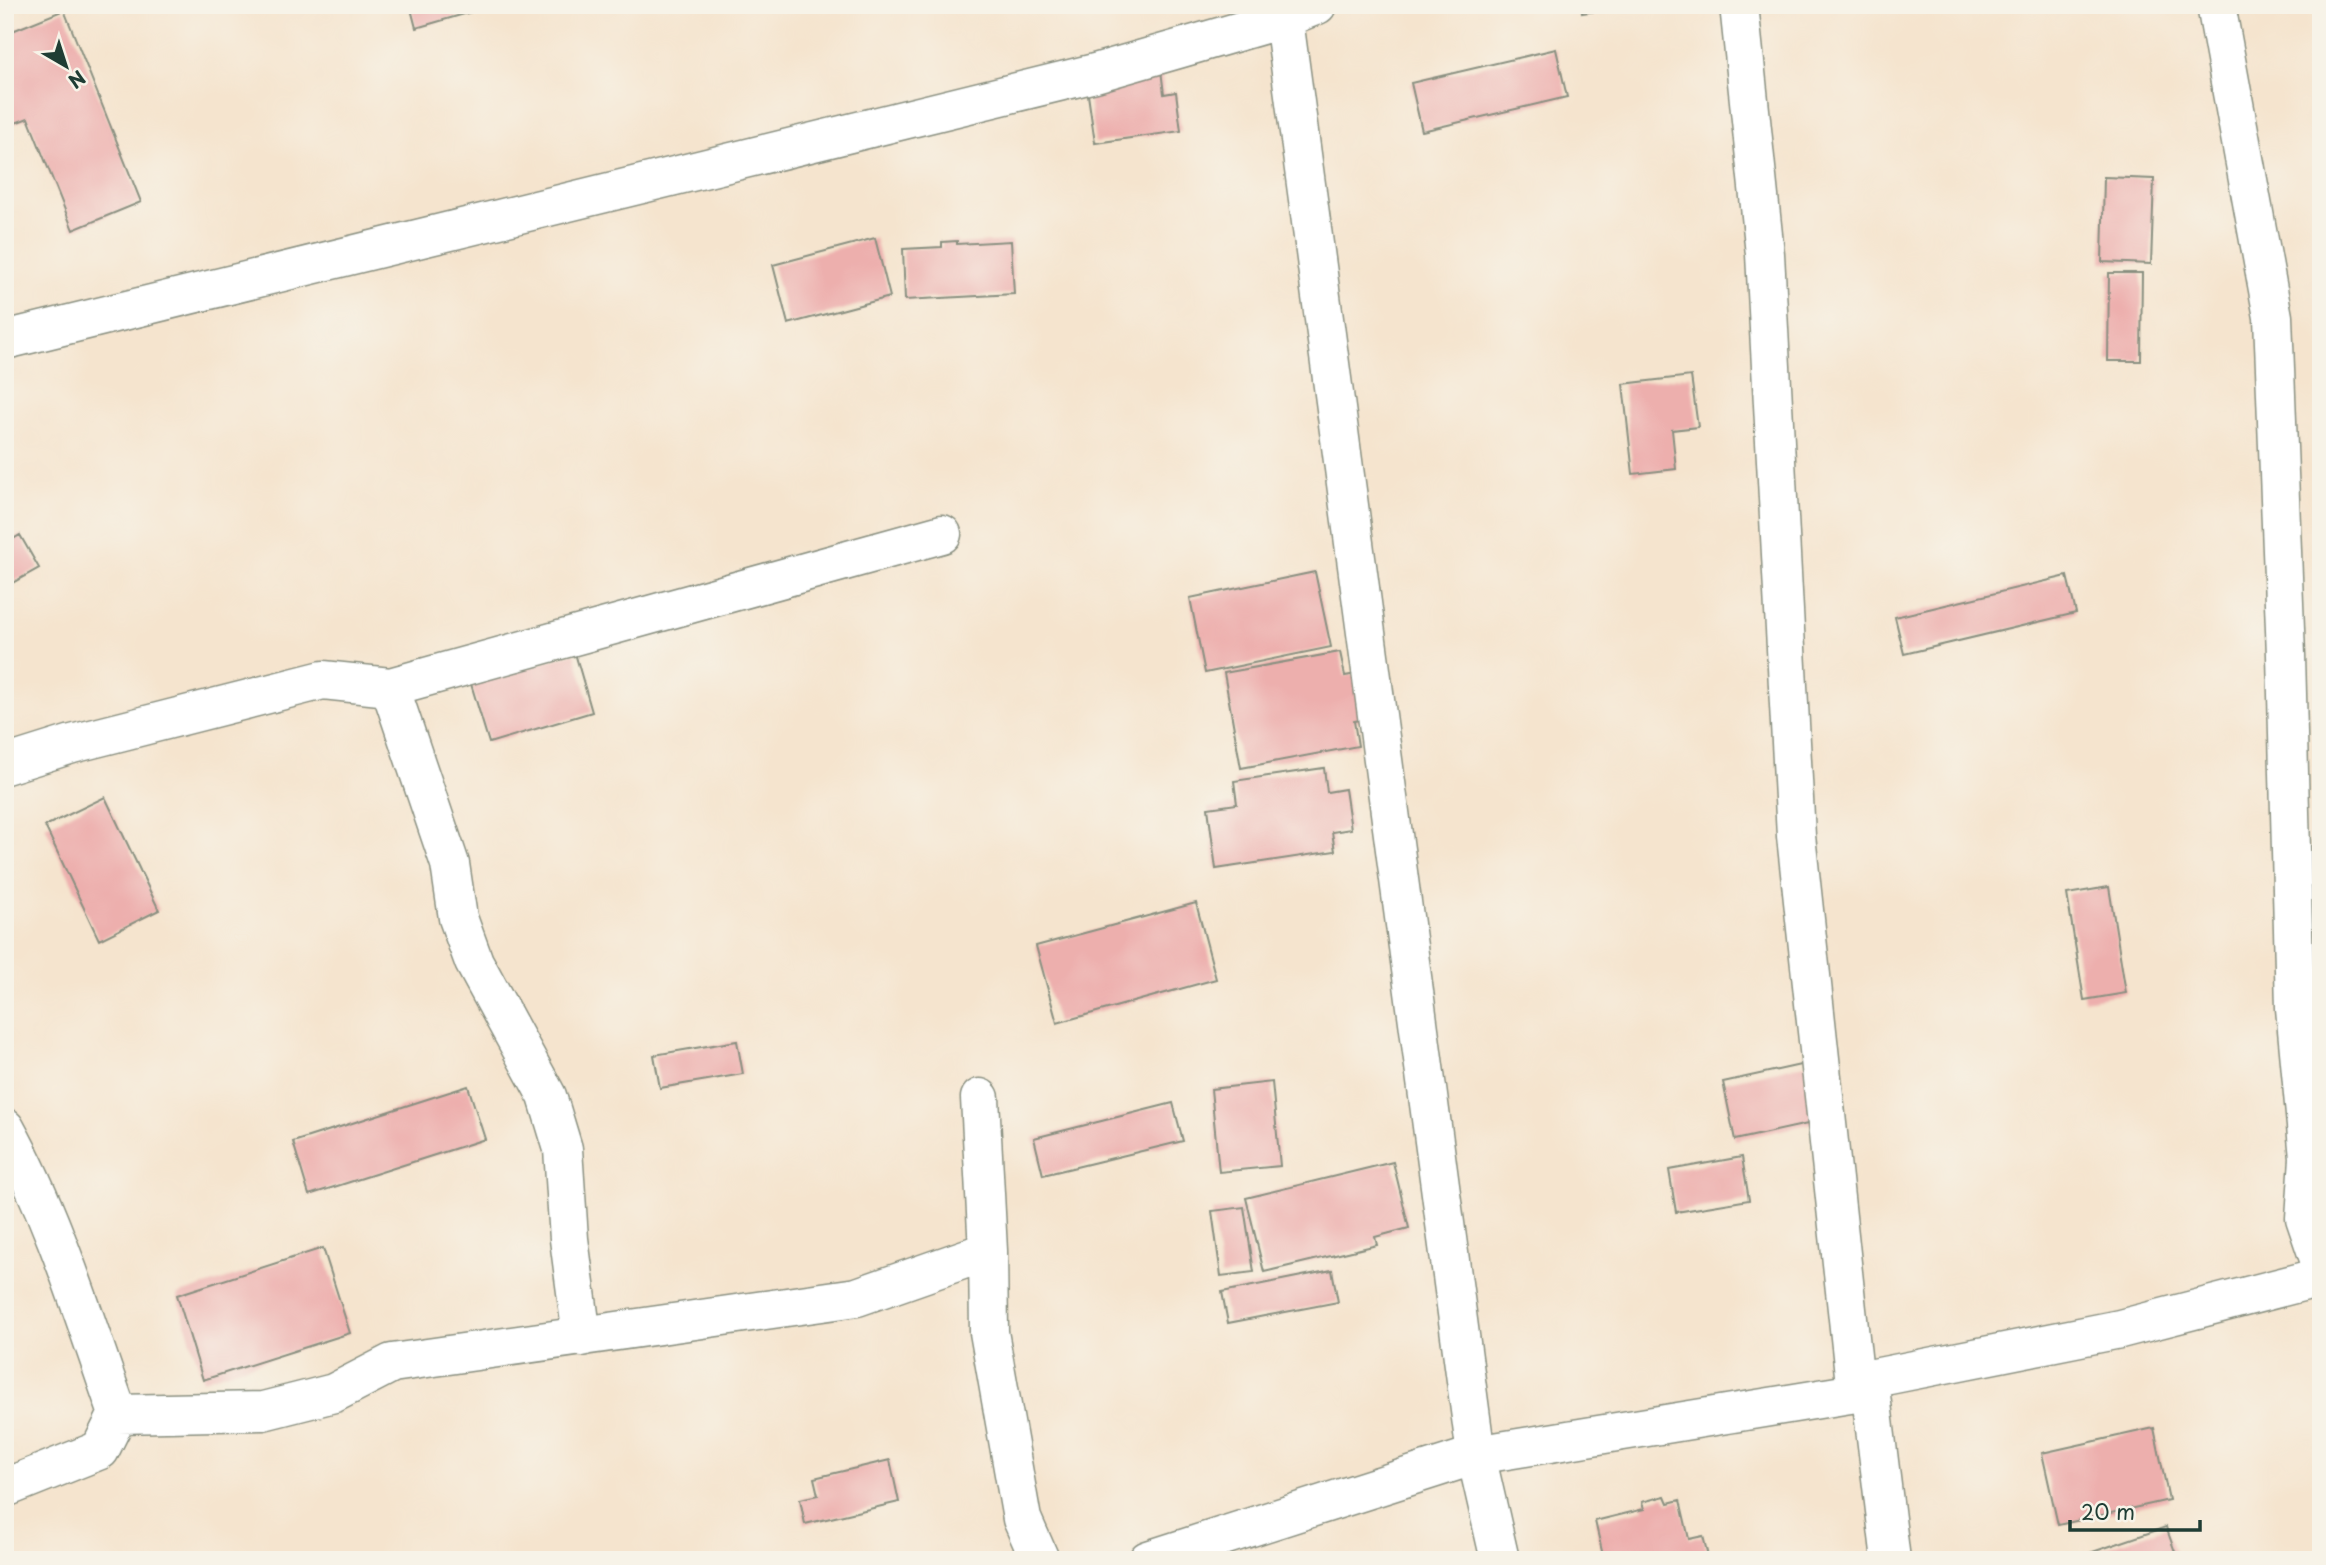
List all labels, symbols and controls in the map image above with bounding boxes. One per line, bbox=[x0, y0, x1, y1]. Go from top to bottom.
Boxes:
north arrow bbox=[32, 32, 102, 102]
text: N bbox=[63, 64, 92, 96]
scale bar bbox=[2070, 1488, 2200, 1532]
text: 20 m bbox=[2081, 1495, 2135, 1527]

